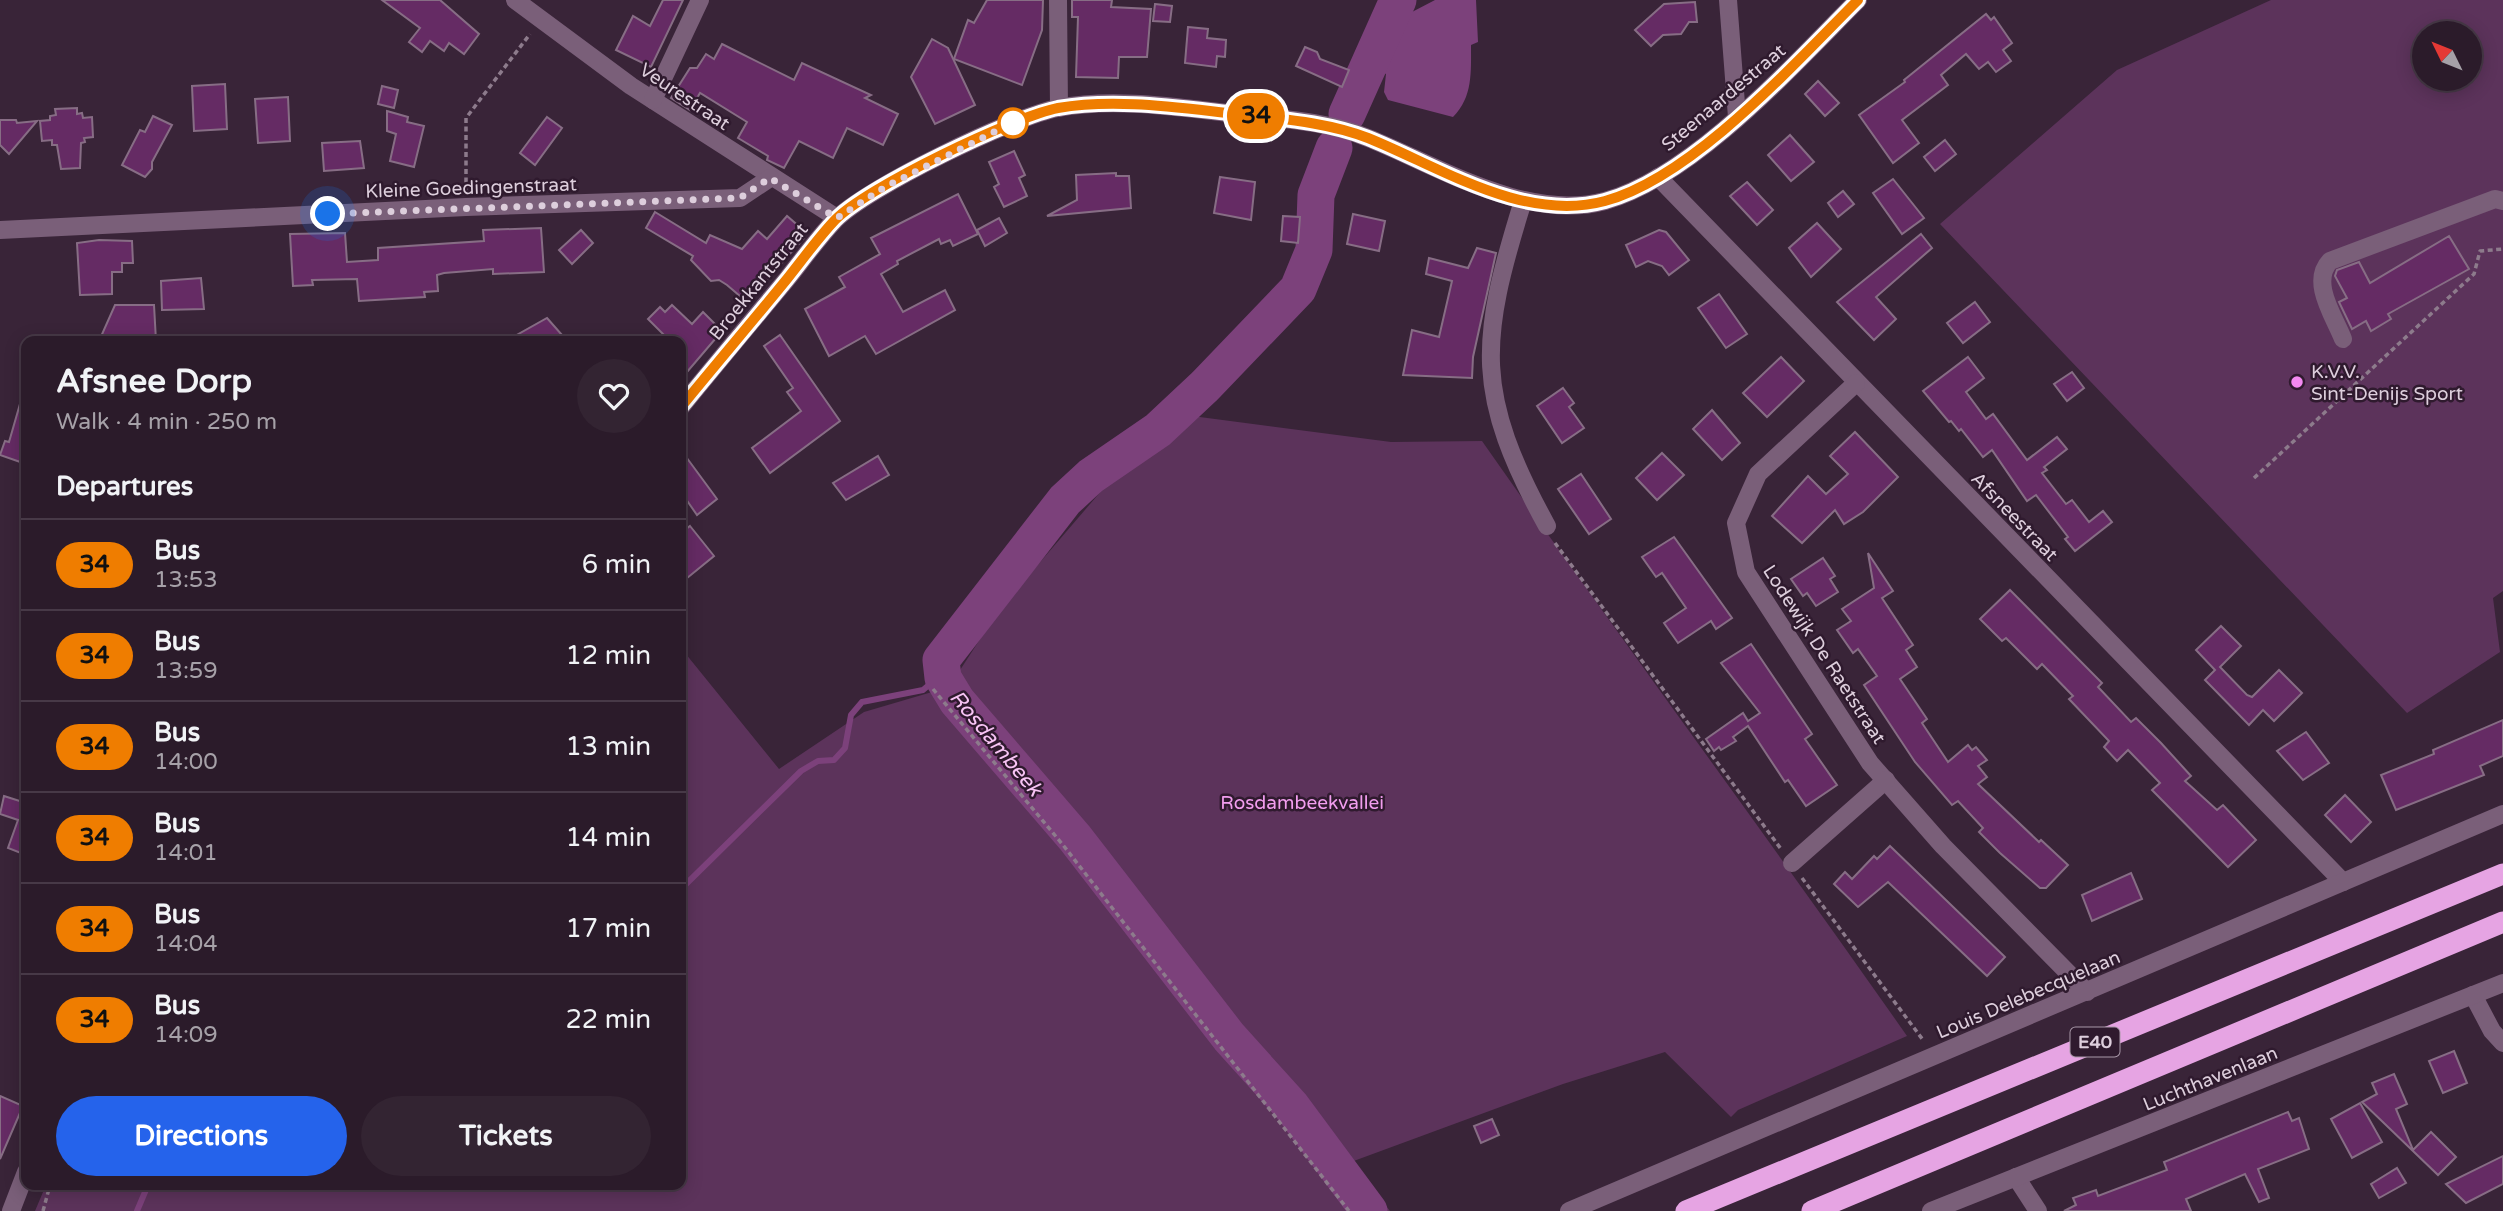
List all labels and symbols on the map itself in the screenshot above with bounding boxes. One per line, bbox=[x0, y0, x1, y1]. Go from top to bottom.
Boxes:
north arrow bbox=[2412, 21, 2482, 91]
street label: Steenaardestraat bbox=[1657, 40, 1790, 156]
street label: Veurestraat bbox=[635, 59, 734, 135]
line badge: 34 bbox=[1224, 93, 1288, 139]
unlabelled marker bbox=[998, 108, 1028, 138]
street label: Kleine Goedingenstraat bbox=[365, 173, 577, 203]
your location bbox=[310, 196, 345, 231]
street label: Broekkantstraat bbox=[705, 219, 813, 345]
place label: K.V.V. Sint-Denijs Sport bbox=[2311, 361, 2463, 405]
marker: K.V.V. Sint-Denijs Sport bbox=[2289, 374, 2305, 390]
street label: Afsneestraat bbox=[1966, 468, 2062, 566]
street label: Lodewijk De Raetstraat bbox=[1758, 561, 1890, 748]
water label: Rosdambeek bbox=[944, 685, 1048, 803]
park label: Rosdambeekvallei bbox=[1220, 792, 1384, 814]
street label: Louis Delebecquelaan bbox=[1933, 946, 2124, 1044]
road number: E40 bbox=[2070, 1028, 2120, 1056]
street label: Luchthavenlaan bbox=[2140, 1042, 2281, 1116]

